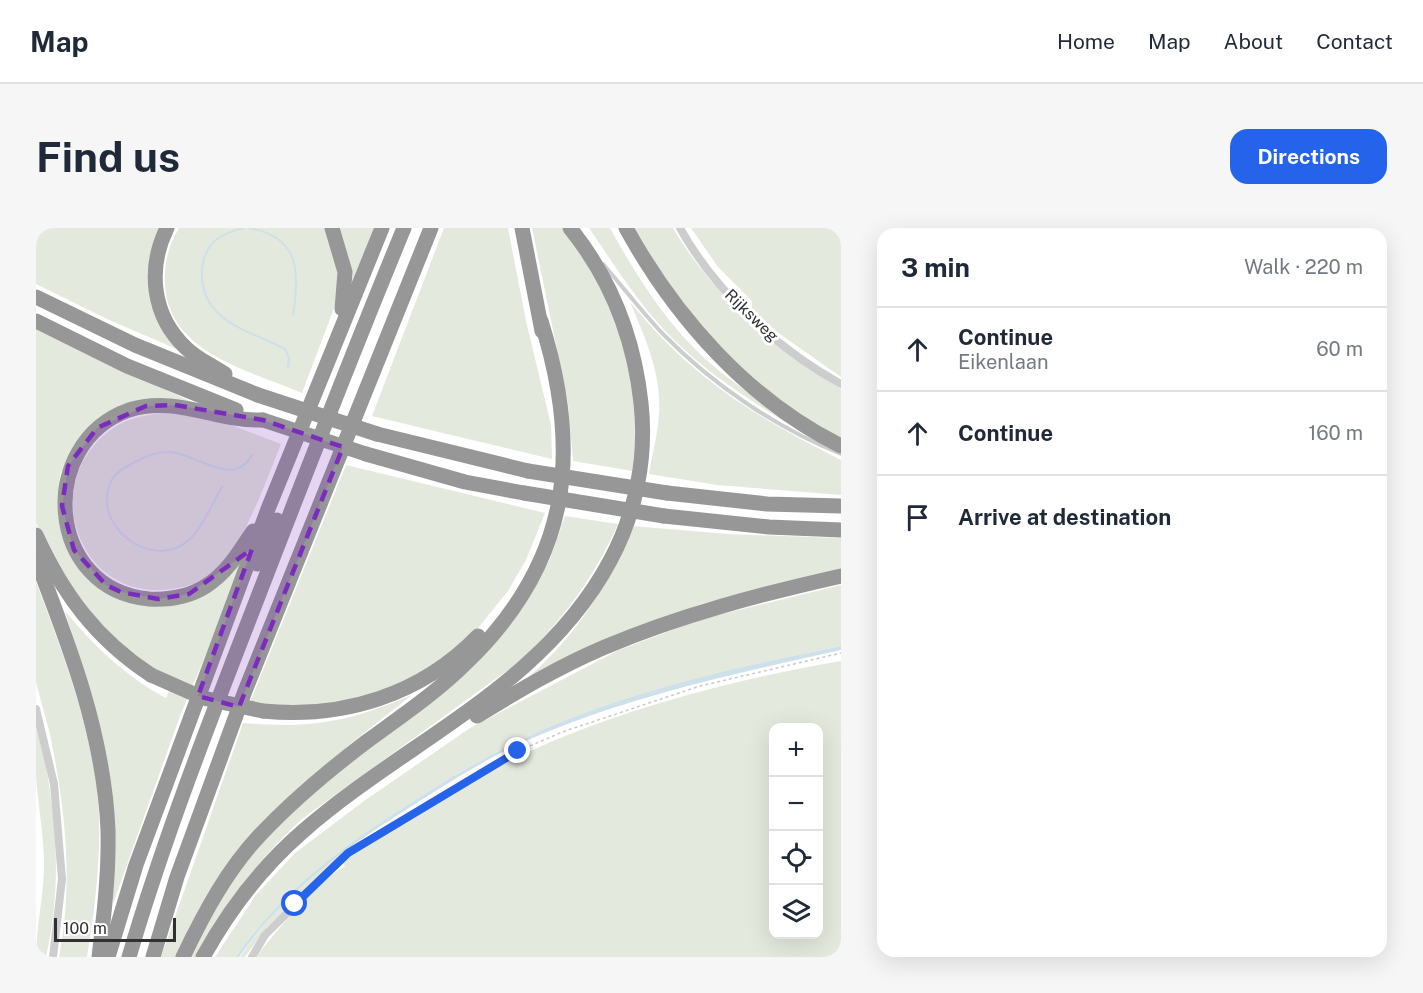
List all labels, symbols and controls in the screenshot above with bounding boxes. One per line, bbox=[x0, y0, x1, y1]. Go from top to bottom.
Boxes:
text: Map bbox=[30, 25, 89, 58]
text: Home bbox=[1057, 29, 1115, 54]
text: Map bbox=[1148, 29, 1191, 54]
text: About bbox=[1224, 29, 1283, 54]
text: Contact bbox=[1316, 29, 1393, 54]
button: Directions bbox=[1230, 129, 1387, 184]
text: Find us bbox=[36, 132, 180, 181]
text: 3 min bbox=[901, 252, 970, 283]
text: Walk · 220 m bbox=[1244, 255, 1363, 279]
street label: Rijksweg bbox=[721, 285, 782, 346]
text: Continue bbox=[958, 324, 1053, 350]
icon: ahead bbox=[901, 333, 934, 366]
text: 60 m bbox=[1316, 337, 1363, 361]
text: Eikenlaan bbox=[958, 350, 1048, 374]
icon: ahead bbox=[901, 417, 934, 450]
text: Continue bbox=[958, 420, 1053, 446]
text: 160 m bbox=[1308, 421, 1363, 445]
icon: arrive bbox=[901, 501, 934, 534]
text: Arrive at destination bbox=[958, 504, 1171, 530]
map controls bbox=[769, 723, 823, 939]
button: + bbox=[769, 723, 823, 777]
route end bbox=[504, 737, 530, 763]
button: − bbox=[769, 777, 823, 831]
button: locate bbox=[769, 831, 823, 885]
button: layers bbox=[769, 885, 823, 939]
route start bbox=[281, 890, 307, 916]
scale bar bbox=[54, 915, 176, 942]
text: 100 m bbox=[63, 919, 107, 938]

